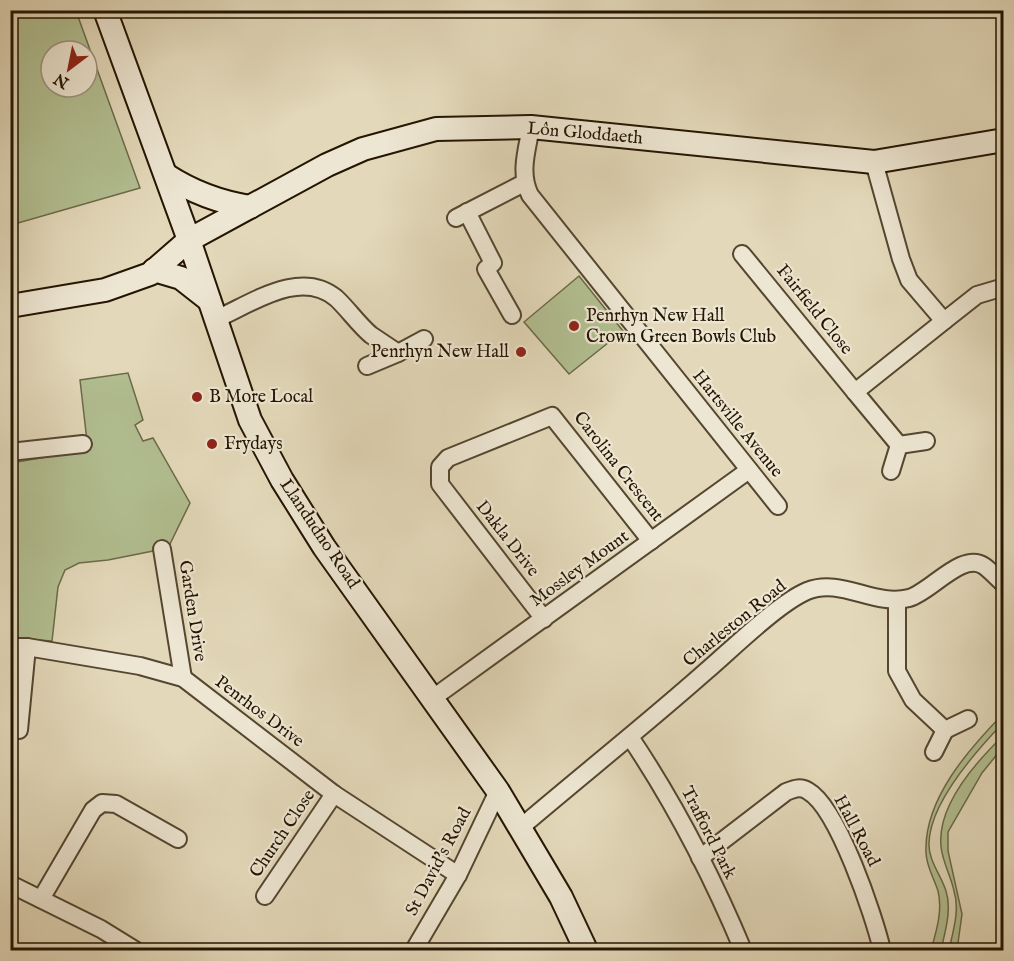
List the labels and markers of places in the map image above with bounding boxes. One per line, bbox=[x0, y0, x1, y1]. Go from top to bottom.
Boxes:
place label: Penrhyn New Hall Crown Green Bowls Club bbox=[586, 305, 777, 349]
marker: Penrhyn New Hall Crown Green Bowls Club bbox=[567, 319, 581, 333]
place label: Penrhyn New Hall bbox=[370, 341, 509, 364]
marker: Penrhyn New Hall bbox=[514, 345, 528, 359]
place label: B More Local bbox=[209, 386, 313, 409]
marker: B More Local bbox=[190, 390, 204, 404]
place label: Frydays bbox=[224, 433, 283, 456]
marker: Frydays bbox=[205, 437, 219, 451]

